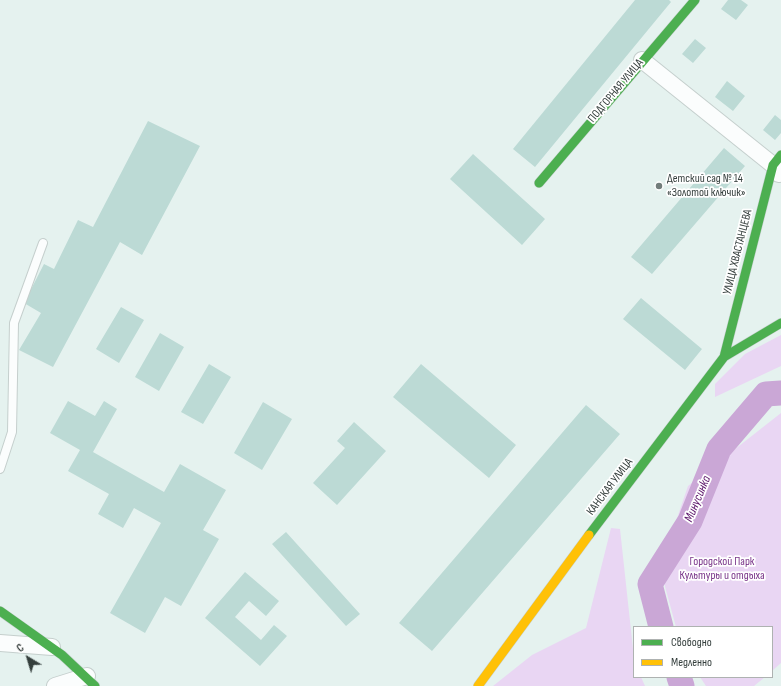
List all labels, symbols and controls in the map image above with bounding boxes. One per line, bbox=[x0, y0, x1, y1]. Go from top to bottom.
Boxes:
street label: ПОДГОРНАЯ УЛИЦА bbox=[585, 56, 647, 126]
place label: Детский сад № 14 «Золотой ключик» bbox=[667, 172, 746, 200]
marker: Детский сад № 14 «Золотой ключик» bbox=[654, 181, 664, 191]
street label: УЛИЦА ХВАСТАНЦЕВА bbox=[720, 208, 756, 296]
street label: КАНСКАЯ УЛИЦА bbox=[584, 456, 636, 518]
water label: Минусинка bbox=[681, 474, 715, 524]
park label: Городской Парк Культуры и отдыха bbox=[679, 555, 765, 583]
legend bbox=[633, 626, 773, 678]
text: Свободно bbox=[671, 635, 712, 650]
north arrow bbox=[8, 638, 48, 678]
text: С bbox=[14, 641, 27, 655]
text: Медленно bbox=[671, 655, 712, 670]

